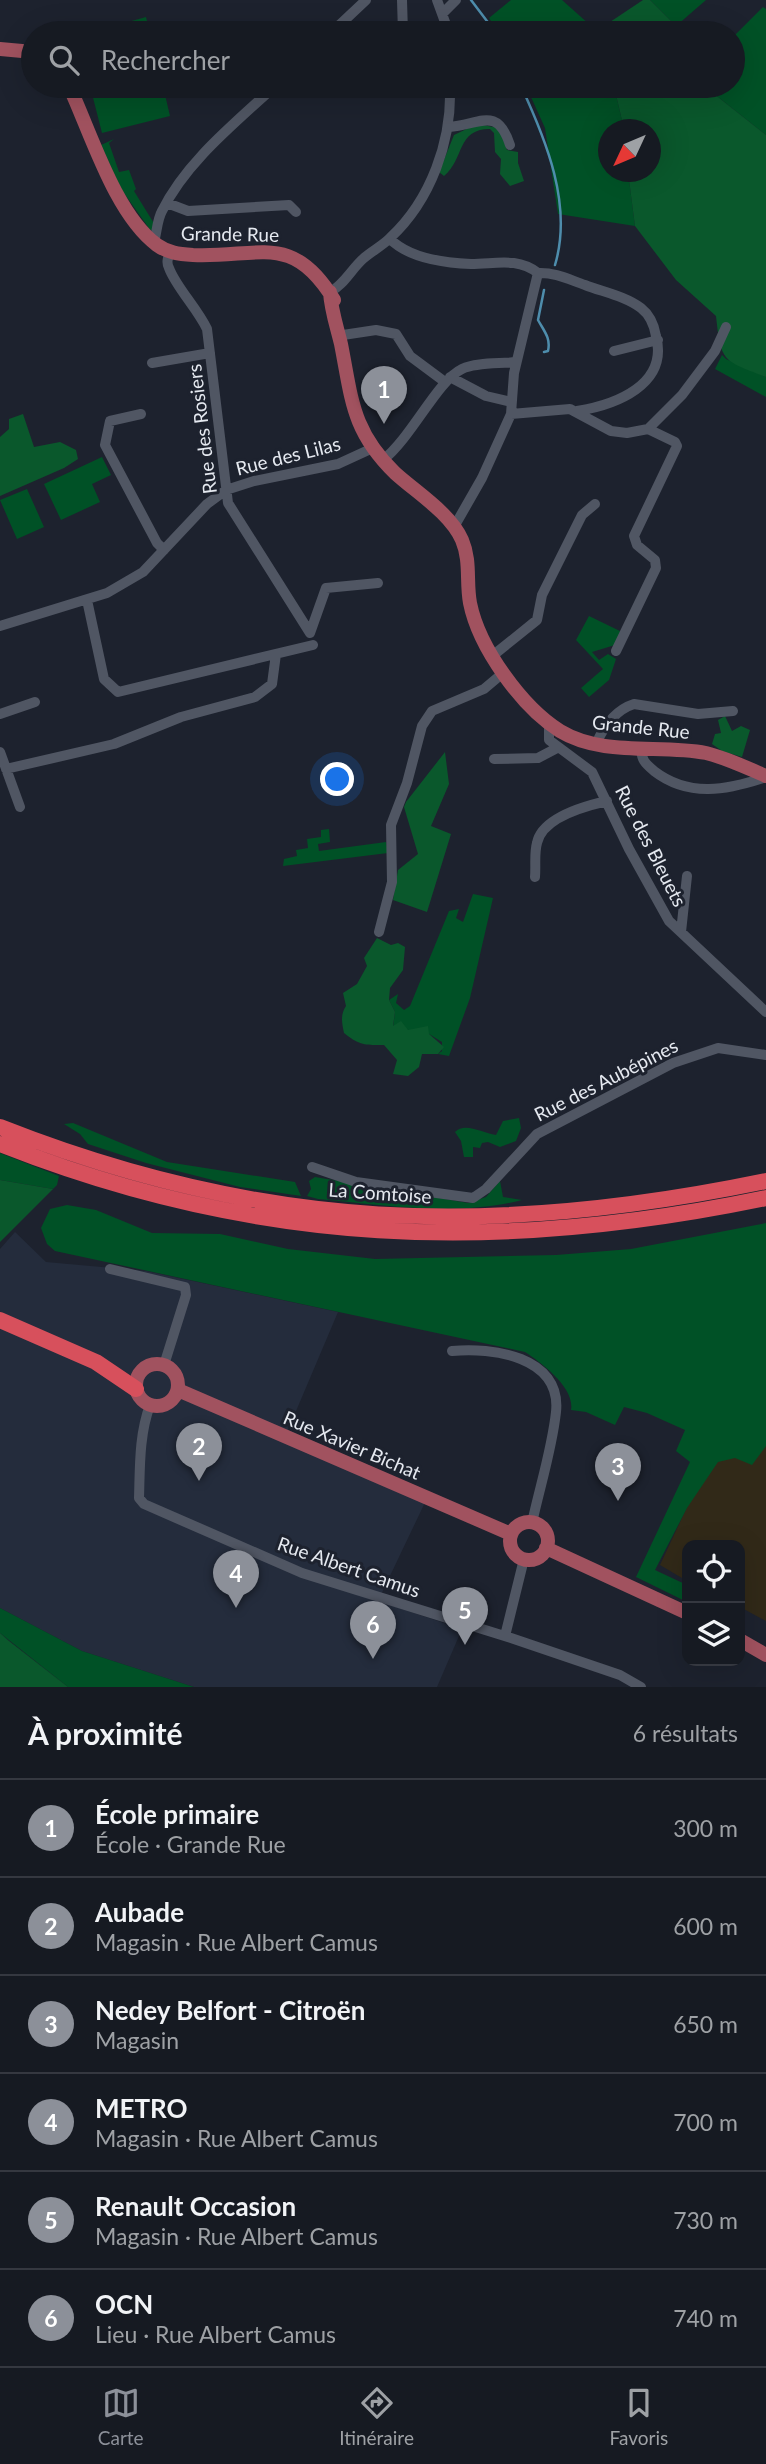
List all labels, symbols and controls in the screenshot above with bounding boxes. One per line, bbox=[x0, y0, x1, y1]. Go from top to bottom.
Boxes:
search box bbox=[21, 21, 745, 98]
icon: search bbox=[45, 41, 83, 79]
text: Rechercher bbox=[101, 44, 230, 76]
north arrow bbox=[598, 119, 661, 182]
street label: Grande Rue bbox=[181, 221, 279, 246]
street label: Rue des Rosiers bbox=[182, 363, 221, 495]
pin: 1 bbox=[361, 366, 407, 424]
street label: Rue des Lilas bbox=[233, 431, 343, 480]
street label: Grande Rue bbox=[591, 710, 691, 743]
your location bbox=[320, 762, 354, 796]
street label: Rue des Bleuets bbox=[611, 781, 692, 910]
street label: Rue des Aubépines bbox=[530, 1033, 681, 1126]
street label: La Comtoise bbox=[328, 1177, 432, 1208]
street label: Rue Xavier Bichat bbox=[280, 1405, 424, 1484]
pin: 2 bbox=[176, 1423, 222, 1481]
pin: 3 bbox=[595, 1443, 641, 1501]
street label: Rue Albert Camus bbox=[275, 1531, 424, 1602]
map controls bbox=[682, 1540, 745, 1666]
button: locate bbox=[682, 1540, 745, 1603]
pin: 4 bbox=[213, 1550, 259, 1608]
pin: 5 bbox=[442, 1587, 488, 1645]
pin: 6 bbox=[350, 1601, 396, 1659]
button: layers bbox=[682, 1603, 745, 1666]
text: À proximité bbox=[28, 1715, 183, 1751]
text: 6 résultats bbox=[633, 1719, 738, 1747]
text: École primaire bbox=[95, 1798, 259, 1830]
text: 1 bbox=[44, 1814, 58, 1842]
text: 300 m bbox=[673, 1814, 738, 1842]
text: École · Grande Rue bbox=[95, 1830, 286, 1858]
text: Aubade bbox=[95, 1896, 184, 1928]
text: 2 bbox=[44, 1912, 58, 1940]
text: 600 m bbox=[673, 1912, 738, 1940]
text: Magasin · Rue Albert Camus bbox=[95, 1928, 378, 1956]
text: Nedey Belfort - Citroën bbox=[95, 1994, 365, 2026]
text: 3 bbox=[44, 2010, 58, 2038]
text: 650 m bbox=[673, 2010, 738, 2038]
text: Magasin bbox=[95, 2026, 179, 2054]
text: METRO bbox=[95, 2092, 188, 2124]
text: 4 bbox=[44, 2108, 58, 2136]
text: 700 m bbox=[673, 2108, 738, 2136]
text: Magasin · Rue Albert Camus bbox=[95, 2124, 378, 2152]
text: Renault Occasion bbox=[95, 2190, 296, 2222]
text: 5 bbox=[44, 2206, 58, 2234]
text: 730 m bbox=[673, 2206, 738, 2234]
text: Magasin · Rue Albert Camus bbox=[95, 2222, 378, 2250]
text: OCN bbox=[95, 2288, 153, 2320]
text: 6 bbox=[44, 2304, 58, 2332]
text: 740 m bbox=[673, 2304, 738, 2332]
text: Lieu · Rue Albert Camus bbox=[95, 2320, 336, 2348]
tab: Carte bbox=[98, 2384, 144, 2449]
tab: Itinéraire bbox=[339, 2384, 414, 2449]
tab: Favoris bbox=[610, 2384, 668, 2449]

